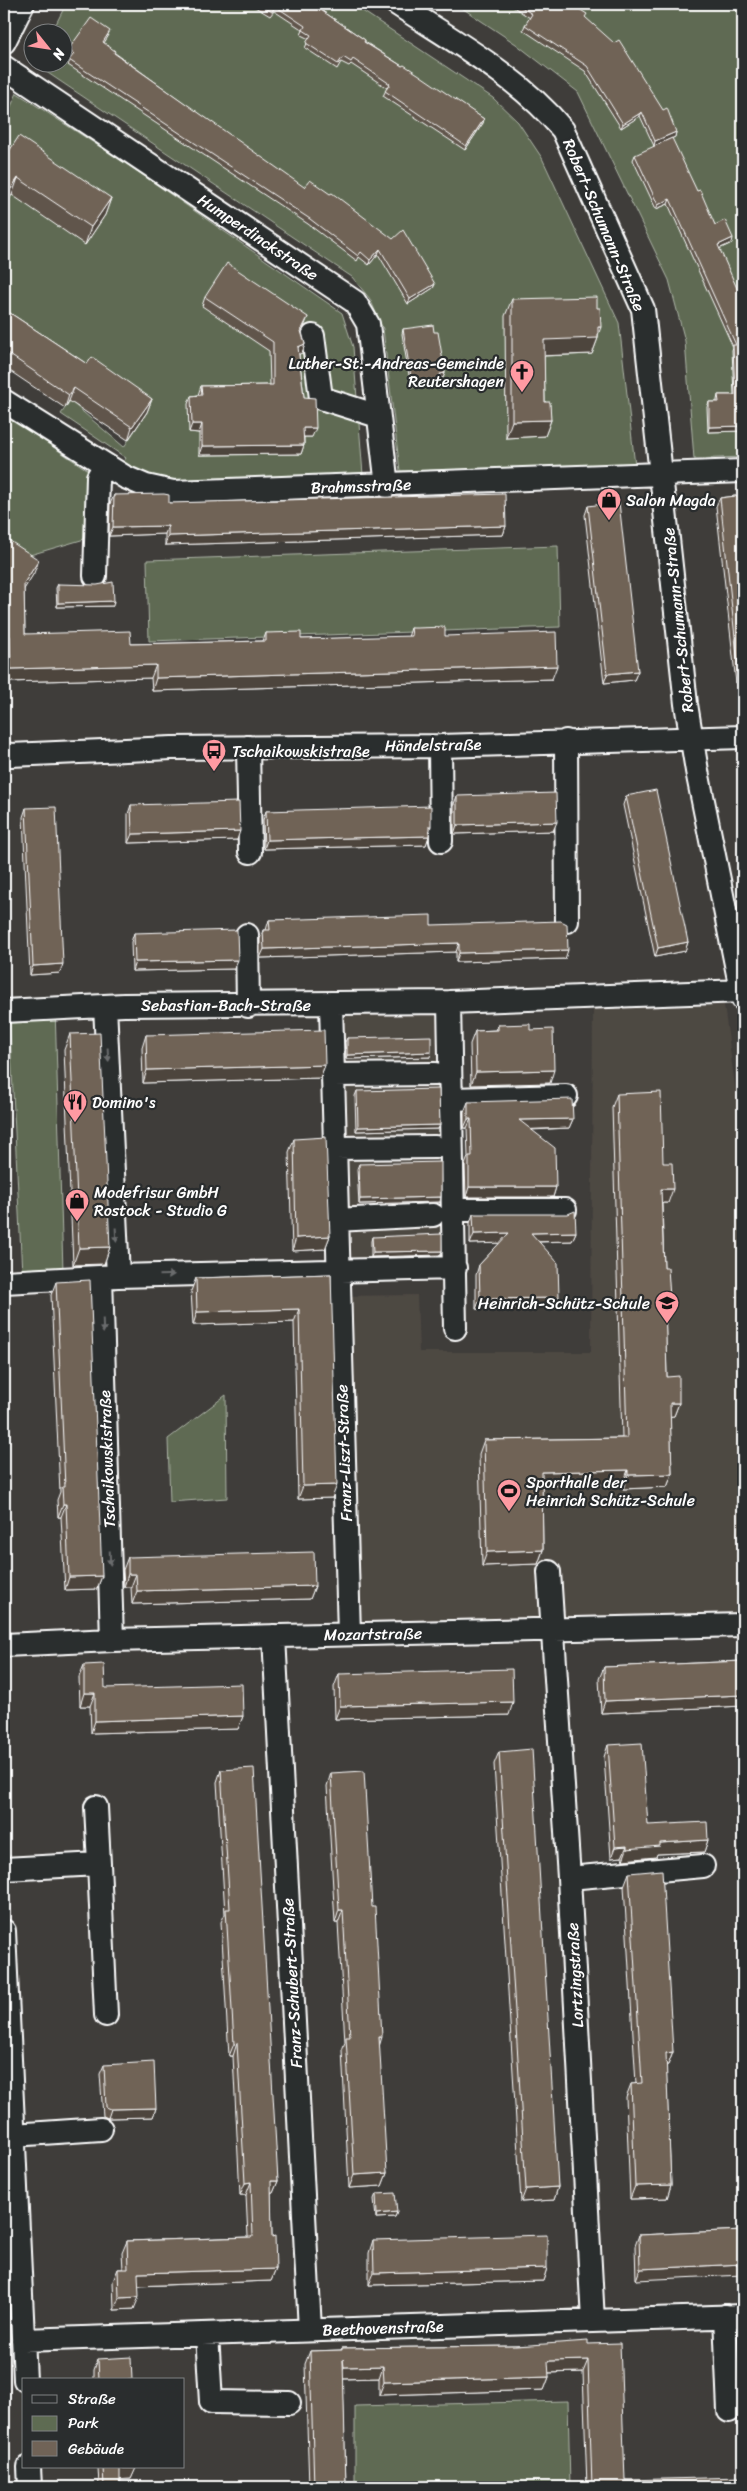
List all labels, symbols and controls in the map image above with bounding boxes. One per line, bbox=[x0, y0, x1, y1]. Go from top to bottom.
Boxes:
north arrow bbox=[22, 22, 72, 72]
text: N bbox=[45, 43, 73, 65]
street label: Robert-Schumann-Straße bbox=[554, 134, 654, 316]
street label: Humperdinckstraße bbox=[191, 186, 325, 288]
place label: Luther-St.-Andreas-Gemeinde Reutershagen bbox=[289, 349, 504, 396]
church icon: Luther-St.-Andreas-Gemeinde Reutershagen bbox=[509, 359, 535, 393]
street label: Brahmsstraße bbox=[310, 470, 412, 502]
place label: Salon Magda bbox=[626, 486, 716, 515]
shop icon: Salon Magda bbox=[596, 487, 622, 521]
street label: Robert-Schumann-Straße bbox=[654, 526, 702, 714]
street label: Händelstraße bbox=[384, 730, 482, 760]
place label: Tschaikowskistraße bbox=[232, 737, 370, 766]
bus stop icon: Tschaikowskistraße bbox=[201, 738, 227, 772]
street label: Sebastian-Bach-Straße bbox=[141, 991, 311, 1020]
one-way arrow bbox=[104, 1047, 112, 1063]
place label: Domino's bbox=[92, 1088, 156, 1117]
restaurant icon: Domino's bbox=[62, 1089, 88, 1123]
place label: Modefrisur GmbH Rostock - Studio G bbox=[94, 1178, 227, 1225]
shop icon: Modefrisur GmbH Rostock - Studio G bbox=[64, 1188, 90, 1222]
one-way arrow bbox=[112, 1227, 120, 1243]
one-way arrow bbox=[159, 1271, 175, 1279]
place label: Heinrich-Schütz-Schule bbox=[478, 1289, 650, 1318]
school or university icon: Heinrich-Schütz-Schule bbox=[654, 1290, 680, 1324]
one-way arrow bbox=[99, 1318, 107, 1334]
street label: Franz-Liszt-Straße bbox=[327, 1384, 361, 1522]
street label: Tschaikowskistraße bbox=[90, 1389, 124, 1528]
place label: Sporthalle der Heinrich Schütz-Schule bbox=[526, 1468, 695, 1515]
sports icon: Sporthalle der Heinrich Schütz-Schule bbox=[496, 1478, 522, 1512]
one-way arrow bbox=[106, 1550, 114, 1566]
street label: Mozartstraße bbox=[324, 1619, 422, 1649]
street label: Franz-Schubert-Straße bbox=[273, 1897, 311, 2069]
street label: Lortzingstraße bbox=[558, 1922, 592, 2028]
street label: Beethovenstraße bbox=[322, 2311, 444, 2345]
legend bbox=[22, 2378, 185, 2468]
text: Straße bbox=[68, 2386, 116, 2412]
text: Park bbox=[68, 2410, 99, 2436]
text: Gebäude bbox=[68, 2436, 124, 2462]

